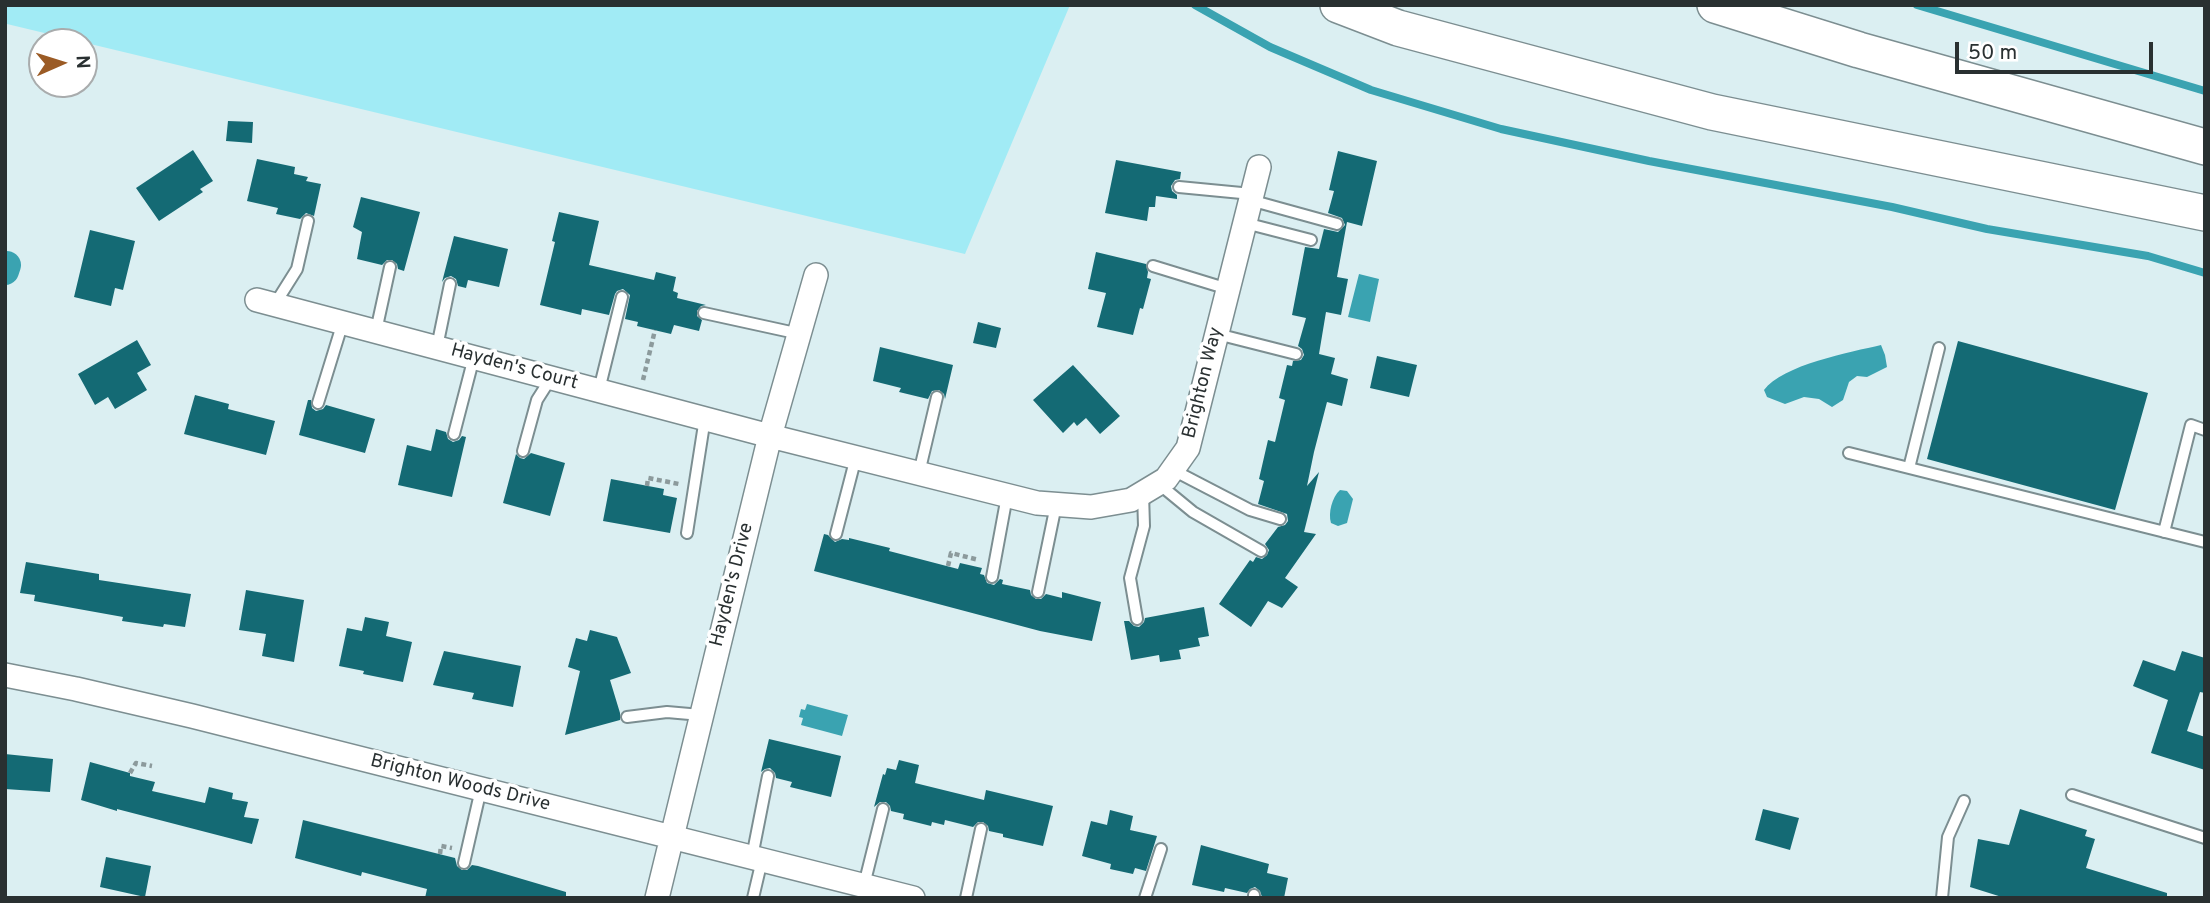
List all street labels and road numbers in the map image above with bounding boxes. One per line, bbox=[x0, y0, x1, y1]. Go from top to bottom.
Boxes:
street label: Brighton Way bbox=[1179, 325, 1229, 441]
street label: Hayden's Court bbox=[448, 340, 580, 396]
street label: Hayden's Drive bbox=[707, 521, 759, 649]
street label: Brighton Woods Drive bbox=[368, 751, 552, 817]

